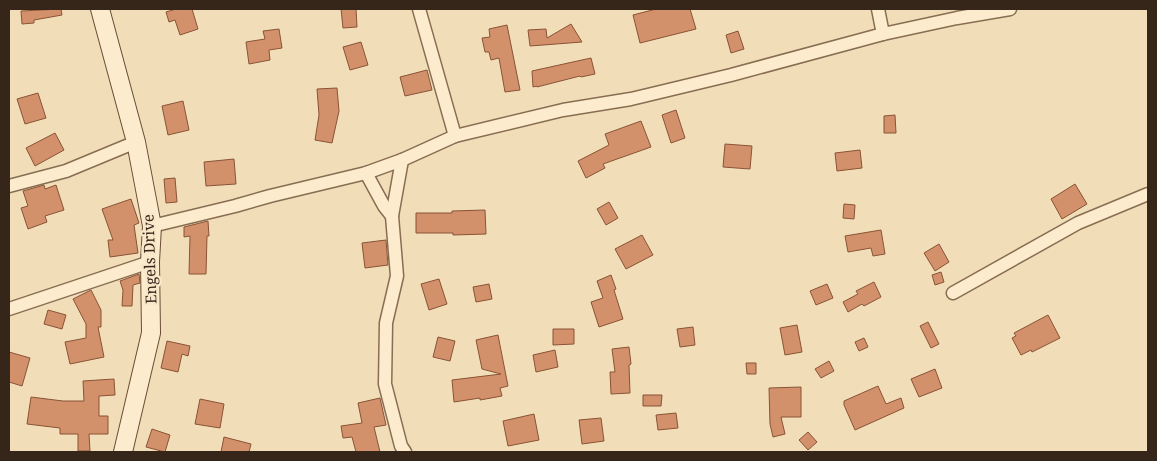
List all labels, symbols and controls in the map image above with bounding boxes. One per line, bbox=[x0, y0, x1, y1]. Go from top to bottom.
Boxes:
street label: Engels Drive bbox=[137, 214, 161, 304]

